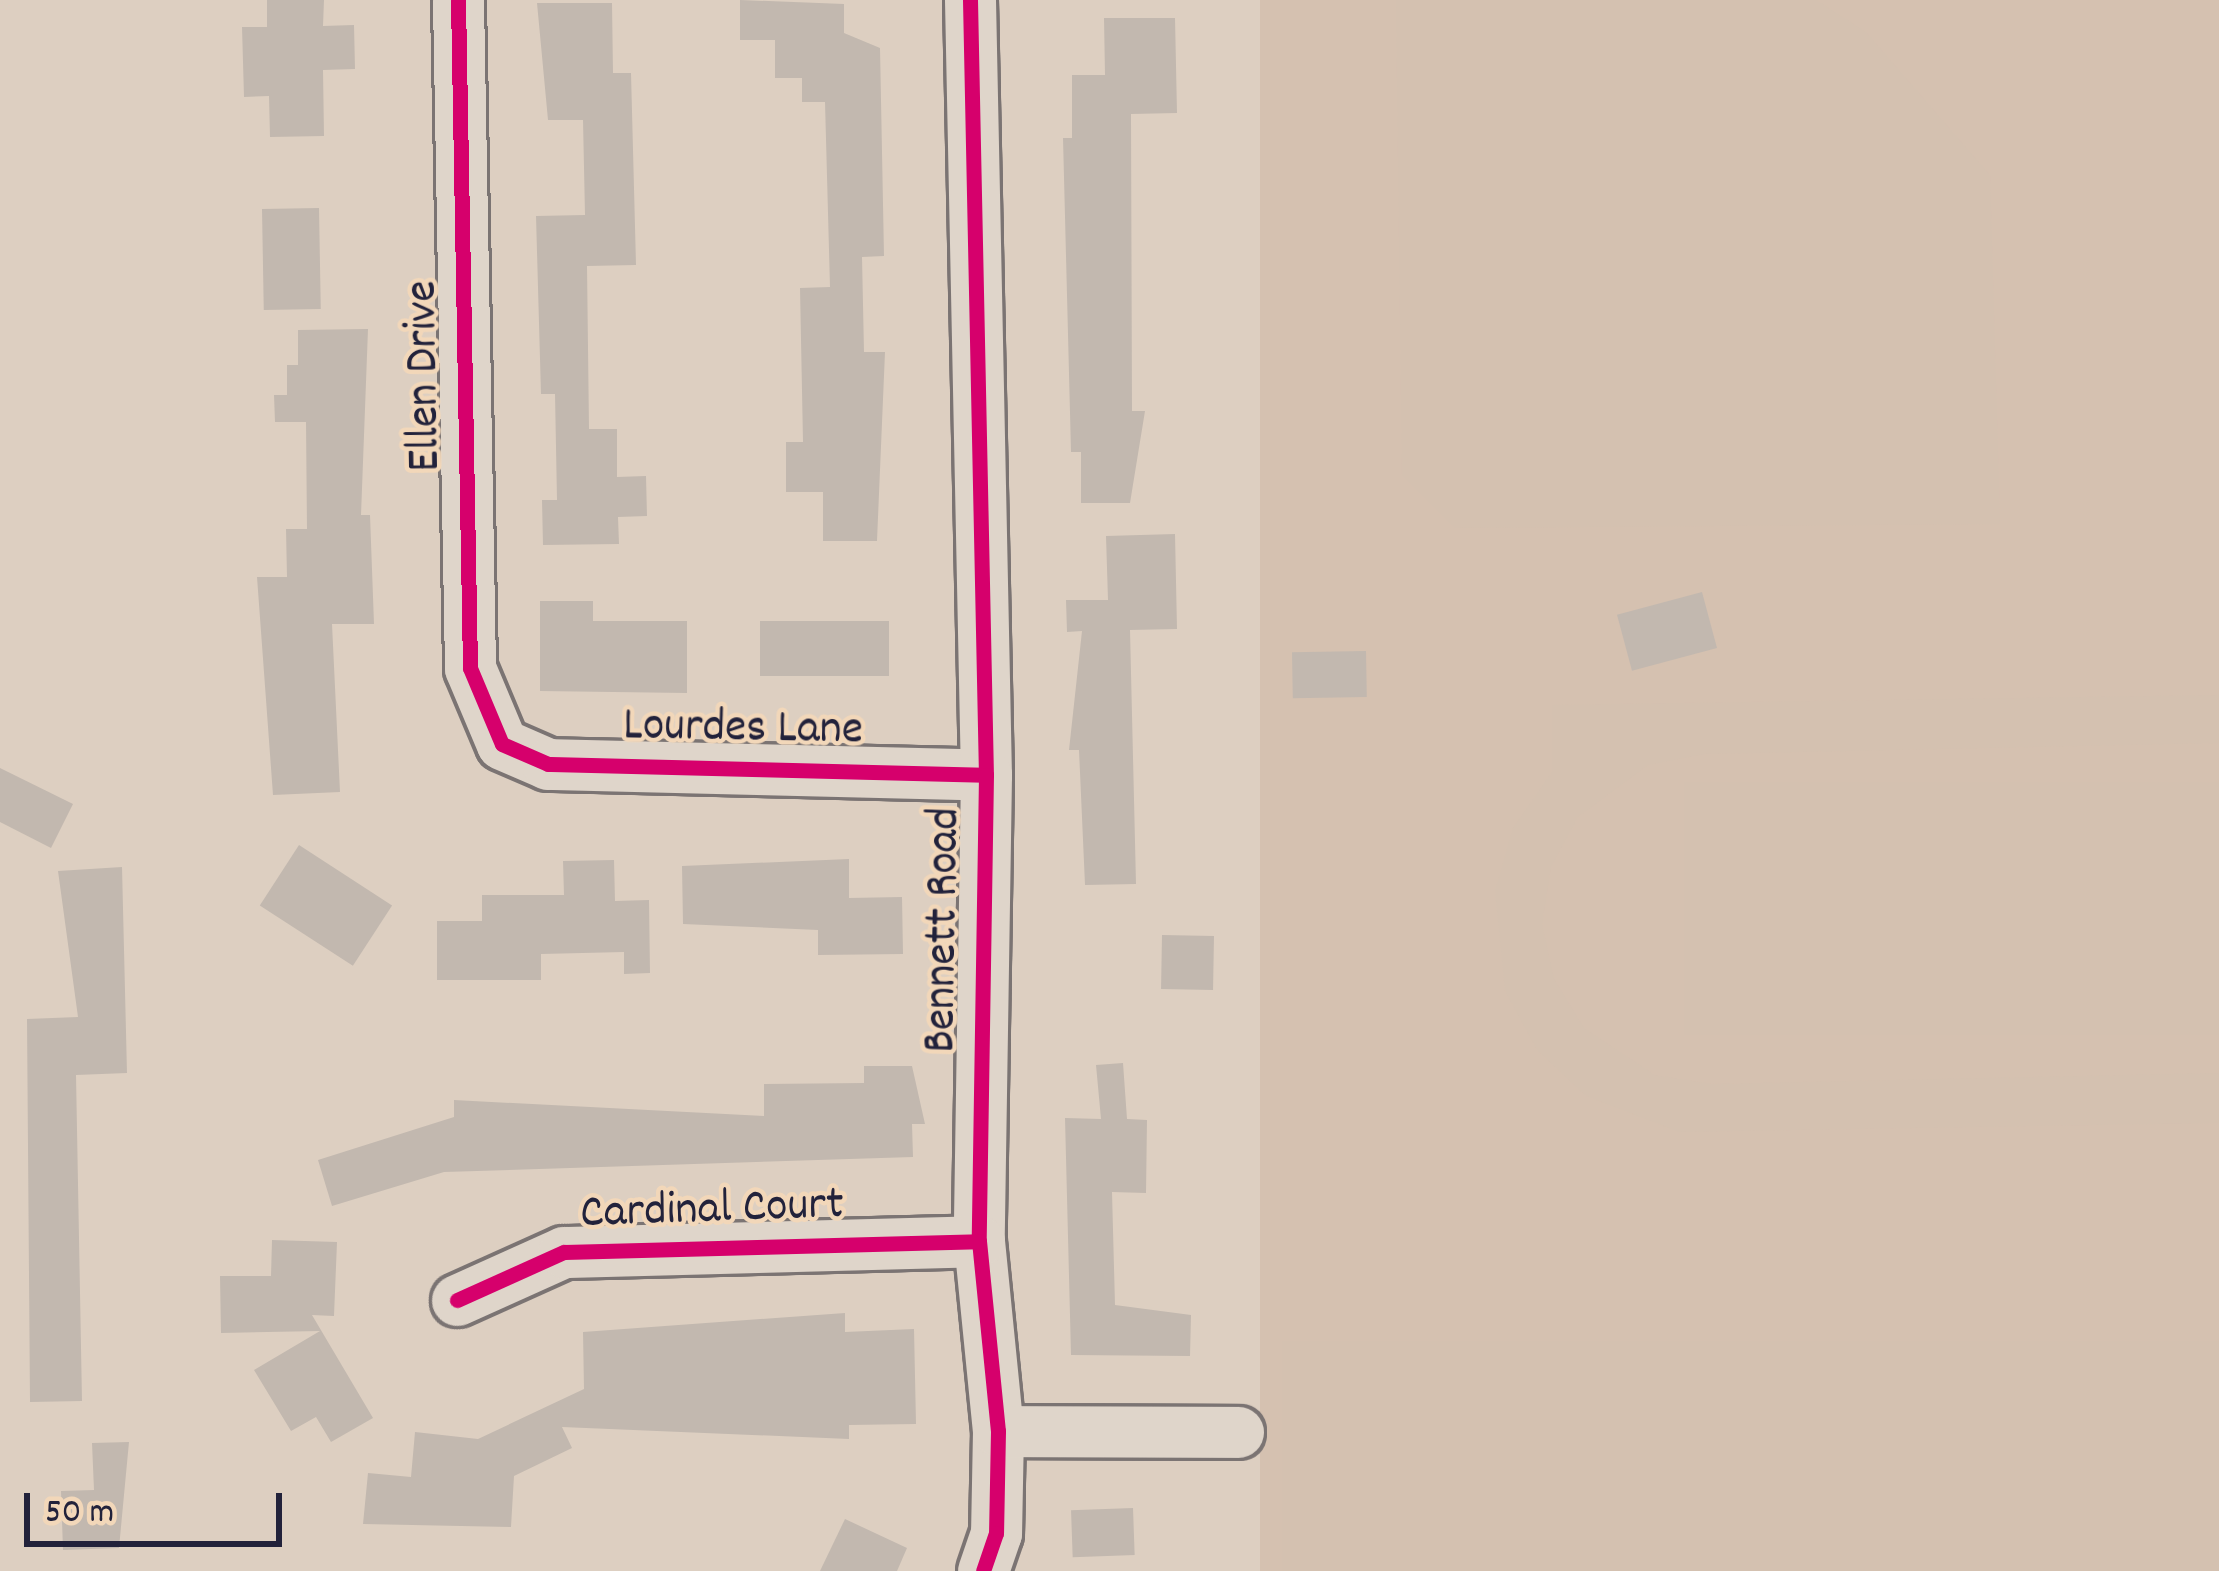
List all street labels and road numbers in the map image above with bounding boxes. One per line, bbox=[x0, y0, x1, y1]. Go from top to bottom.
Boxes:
street label: Ellen Drive bbox=[396, 280, 456, 472]
street label: Lourdes Lane bbox=[623, 699, 863, 761]
street label: Bennett Road bbox=[914, 807, 976, 1053]
street label: Cardinal Court bbox=[579, 1178, 845, 1244]

